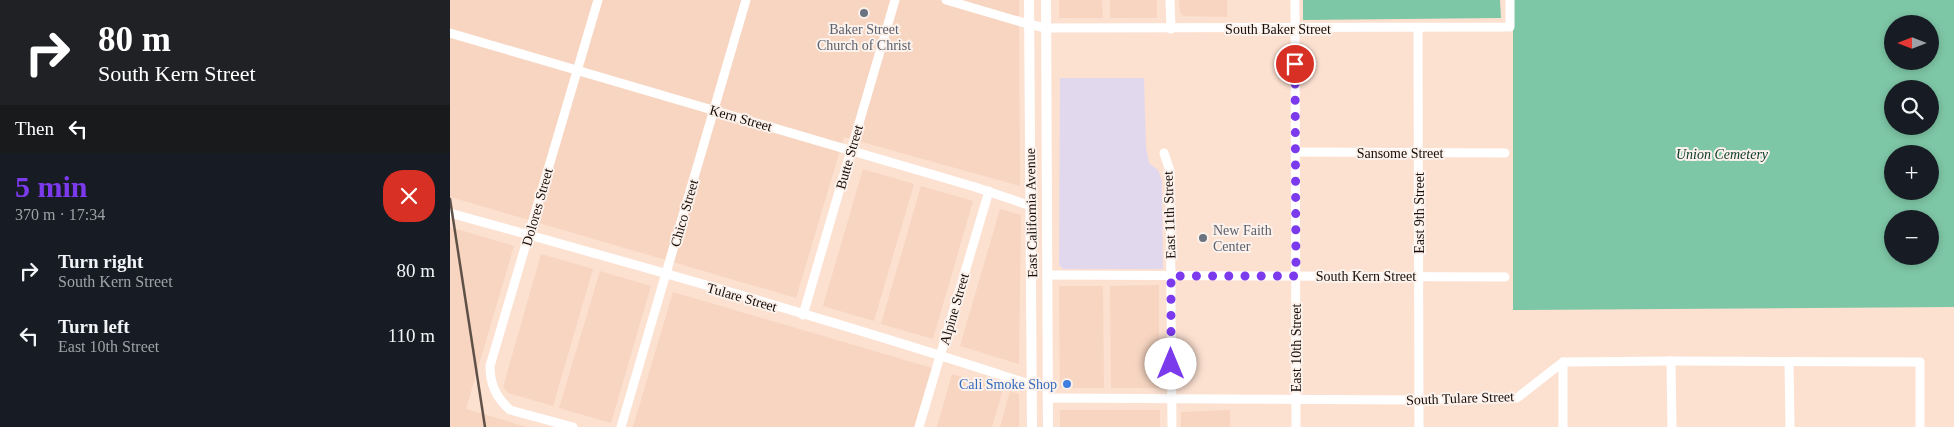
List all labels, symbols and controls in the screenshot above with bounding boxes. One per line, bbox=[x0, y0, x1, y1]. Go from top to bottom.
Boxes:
marker: Baker Street Church of Christ bbox=[858, 7, 870, 19]
north arrow bbox=[1884, 15, 1939, 70]
map controls bbox=[1884, 15, 1939, 265]
icon: right bbox=[15, 20, 80, 85]
text: 80 m bbox=[98, 20, 171, 59]
place label: Baker Street Church of Christ bbox=[817, 22, 911, 53]
street label: South Baker Street bbox=[1225, 22, 1331, 37]
pin bbox=[1274, 43, 1316, 85]
icon: arrive bbox=[1281, 50, 1309, 78]
text: South Kern Street bbox=[98, 61, 256, 86]
button: search bbox=[1884, 80, 1939, 135]
street label: Kern Street bbox=[708, 102, 774, 135]
icon: left bbox=[64, 115, 92, 143]
text: Then bbox=[15, 118, 54, 139]
street label: Butte Street bbox=[833, 123, 866, 191]
button: + bbox=[1884, 145, 1939, 200]
street label: Sansome Street bbox=[1357, 146, 1443, 161]
park label: Union Cemetery bbox=[1676, 147, 1769, 162]
street label: East California Avenue bbox=[1023, 148, 1040, 278]
street label: Dolores Street bbox=[519, 166, 556, 248]
text: 5 min bbox=[15, 170, 88, 203]
button: close bbox=[383, 170, 435, 222]
street label: East 11th Street bbox=[1160, 171, 1179, 259]
street label: East 9th Street bbox=[1412, 172, 1427, 254]
street label: Chico Street bbox=[668, 178, 701, 249]
text: 370 m · 17:34 bbox=[15, 206, 105, 223]
button: − bbox=[1884, 210, 1939, 265]
place label: New Faith Center bbox=[1213, 223, 1272, 254]
marker: New Faith Center bbox=[1197, 232, 1209, 244]
text: Turn right bbox=[58, 251, 143, 272]
icon: right bbox=[15, 257, 43, 285]
text: 80 m bbox=[396, 260, 435, 281]
street label: South Kern Street bbox=[1316, 269, 1416, 284]
street label: Alpine Street bbox=[937, 271, 972, 347]
text: South Kern Street bbox=[58, 273, 173, 290]
street label: Tulare Street bbox=[705, 280, 779, 315]
street label: East 10th Street bbox=[1289, 304, 1304, 392]
text: Turn left bbox=[58, 316, 130, 337]
icon: left bbox=[15, 322, 43, 350]
text: 110 m bbox=[388, 325, 435, 346]
position arrow bbox=[1144, 337, 1196, 389]
text: East 10th Street bbox=[58, 338, 159, 355]
place label: Cali Smoke Shop bbox=[959, 377, 1057, 392]
marker: Cali Smoke Shop bbox=[1061, 378, 1073, 390]
street label: South Tulare Street bbox=[1406, 389, 1514, 408]

